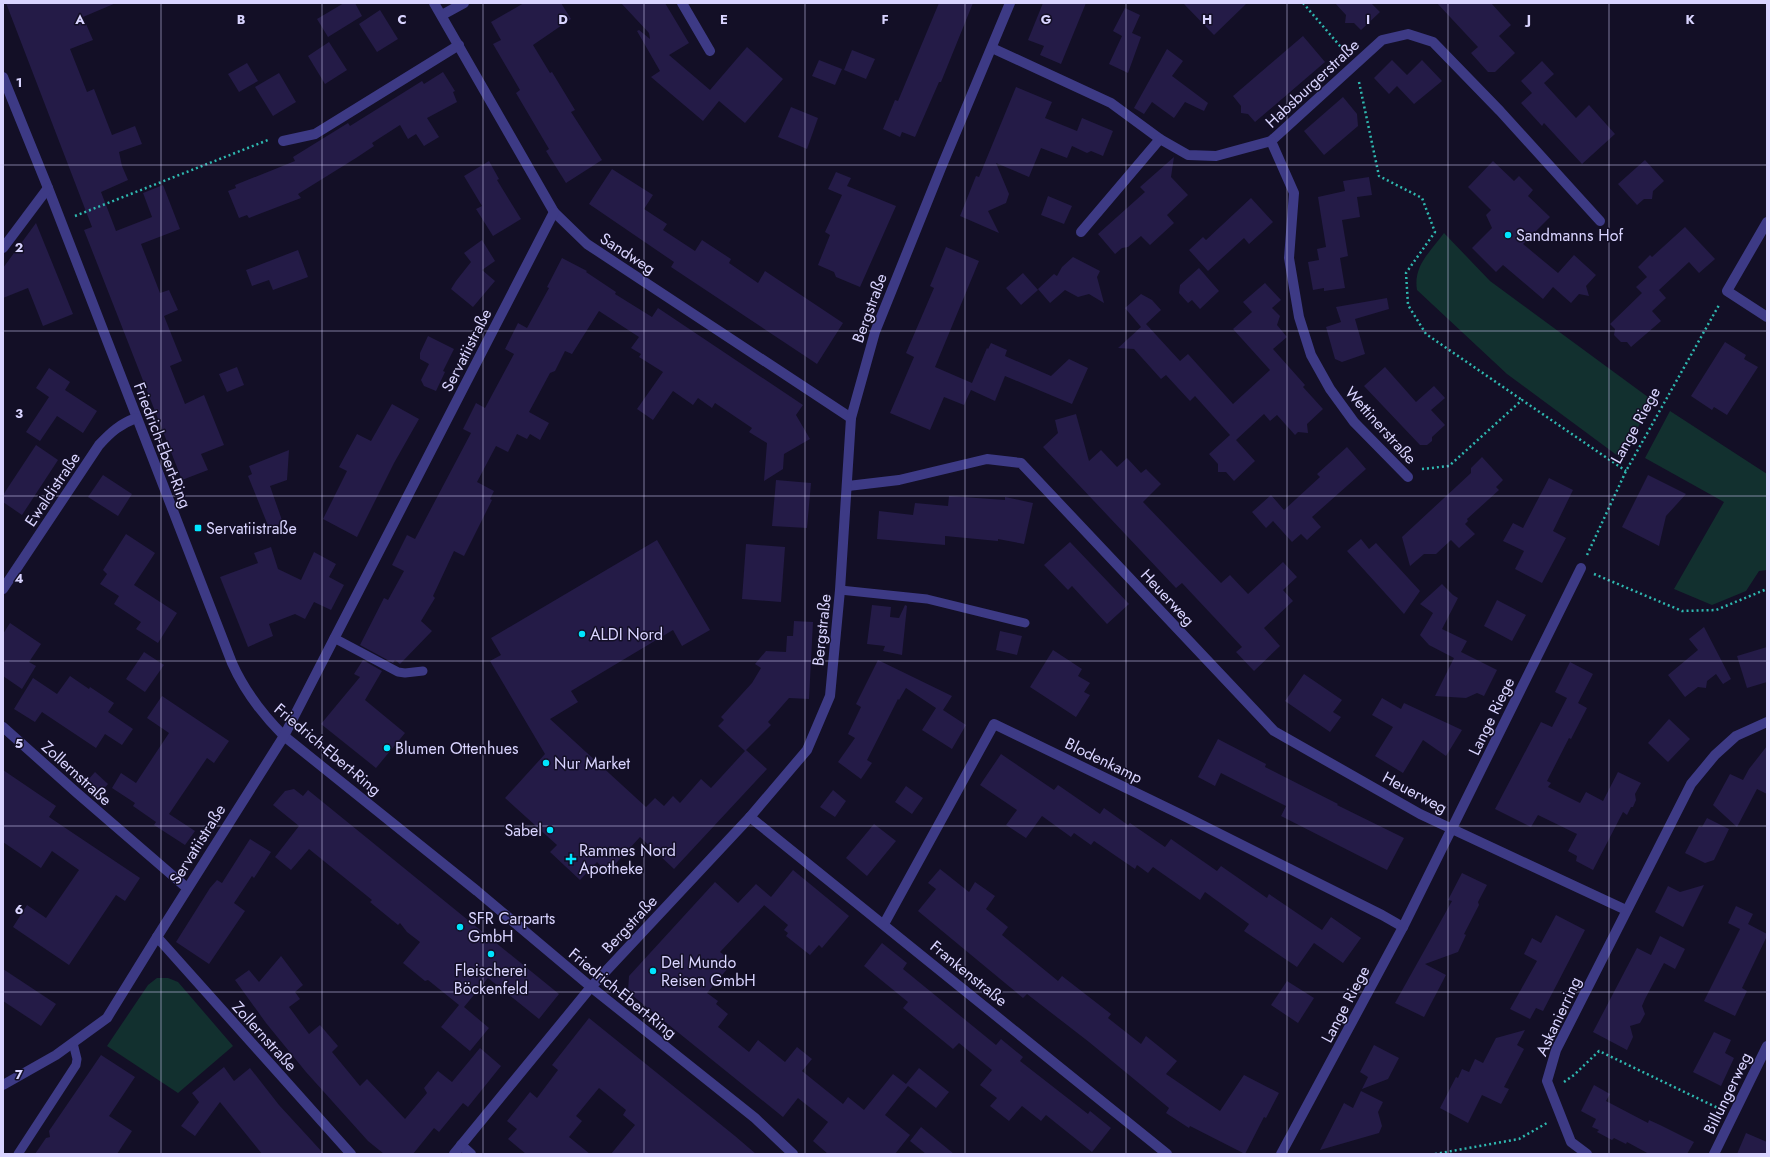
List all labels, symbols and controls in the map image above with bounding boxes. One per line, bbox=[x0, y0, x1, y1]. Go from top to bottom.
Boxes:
text: A bbox=[74, 10, 85, 29]
text: B bbox=[237, 10, 246, 29]
text: C bbox=[397, 10, 407, 29]
text: D bbox=[558, 10, 568, 29]
text: E bbox=[720, 10, 728, 29]
text: F bbox=[881, 10, 889, 29]
text: G bbox=[1041, 10, 1052, 29]
text: H bbox=[1202, 10, 1212, 29]
text: I bbox=[1366, 10, 1370, 29]
text: J bbox=[1524, 10, 1531, 29]
text: K bbox=[1685, 10, 1695, 29]
street label: Habsburgerstraße bbox=[1260, 34, 1364, 133]
text: 1 bbox=[16, 73, 22, 92]
place label: Sandmanns Hof bbox=[1516, 224, 1623, 247]
street label: Sandweg bbox=[595, 227, 660, 280]
marker: Sandmanns Hof bbox=[1503, 230, 1513, 240]
text: 2 bbox=[15, 238, 23, 257]
street label: Bergstraße bbox=[846, 270, 893, 346]
street label: Servatiistraße bbox=[436, 305, 497, 396]
street label: Friedrich-Ebert-Ring bbox=[128, 379, 197, 511]
street label: Wettinerstraße bbox=[1339, 381, 1422, 469]
street label: Lange Riege bbox=[1605, 383, 1666, 468]
text: 3 bbox=[15, 404, 23, 423]
street label: Ewaldistraße bbox=[19, 448, 86, 531]
place label: Servatiistraße bbox=[206, 517, 297, 540]
marker: Servatiistraße bbox=[193, 523, 203, 533]
street label: Heuerweg bbox=[1135, 564, 1200, 631]
text: 4 bbox=[14, 569, 24, 588]
street label: Bergstraße bbox=[806, 593, 837, 667]
place label: ALDI Nord bbox=[590, 623, 663, 646]
marker: ALDI Nord bbox=[577, 629, 587, 639]
street label: Lange Riege bbox=[1463, 673, 1520, 759]
street label: Friedrich-Ebert-Ring bbox=[269, 698, 386, 801]
street label: Blodenkamp bbox=[1061, 732, 1146, 789]
text: 5 bbox=[15, 734, 23, 753]
street label: Zollernstraße bbox=[37, 736, 117, 811]
place label: Blumen Ottenhues bbox=[395, 737, 518, 760]
marker: Blumen Ottenhues bbox=[382, 743, 392, 753]
place label: Nur Market bbox=[554, 752, 630, 775]
marker: Nur Market bbox=[541, 758, 551, 768]
street label: Heuerweg bbox=[1378, 766, 1451, 819]
street label: Servatiistraße bbox=[164, 800, 231, 889]
place label: Sabel bbox=[504, 819, 542, 842]
marker: Sabel bbox=[545, 825, 555, 835]
place label: Rammes Nord Apotheke bbox=[579, 839, 676, 880]
marker: Rammes Nord Apotheke bbox=[566, 854, 576, 864]
street label: Bergstraße bbox=[596, 890, 662, 959]
text: 6 bbox=[15, 900, 24, 919]
place label: SFR Carparts GmbH bbox=[468, 907, 555, 948]
marker: SFR Carparts GmbH bbox=[455, 922, 465, 932]
street label: Frankenstraße bbox=[925, 935, 1012, 1012]
street label: Friedrich-Ebert-Ring bbox=[564, 943, 682, 1044]
marker: Fleischerei Böckenfeld bbox=[486, 949, 496, 959]
place label: Del Mundo Reisen GmbH bbox=[661, 951, 756, 992]
place label: Fleischerei Böckenfeld bbox=[454, 959, 528, 1000]
street label: Lange Riege bbox=[1316, 962, 1375, 1047]
marker: Del Mundo Reisen GmbH bbox=[648, 966, 658, 976]
street label: Askanierring bbox=[1530, 973, 1587, 1060]
street label: Zollernstraße bbox=[227, 996, 302, 1076]
street label: Billungerweg bbox=[1698, 1048, 1757, 1138]
text: 7 bbox=[15, 1065, 23, 1084]

